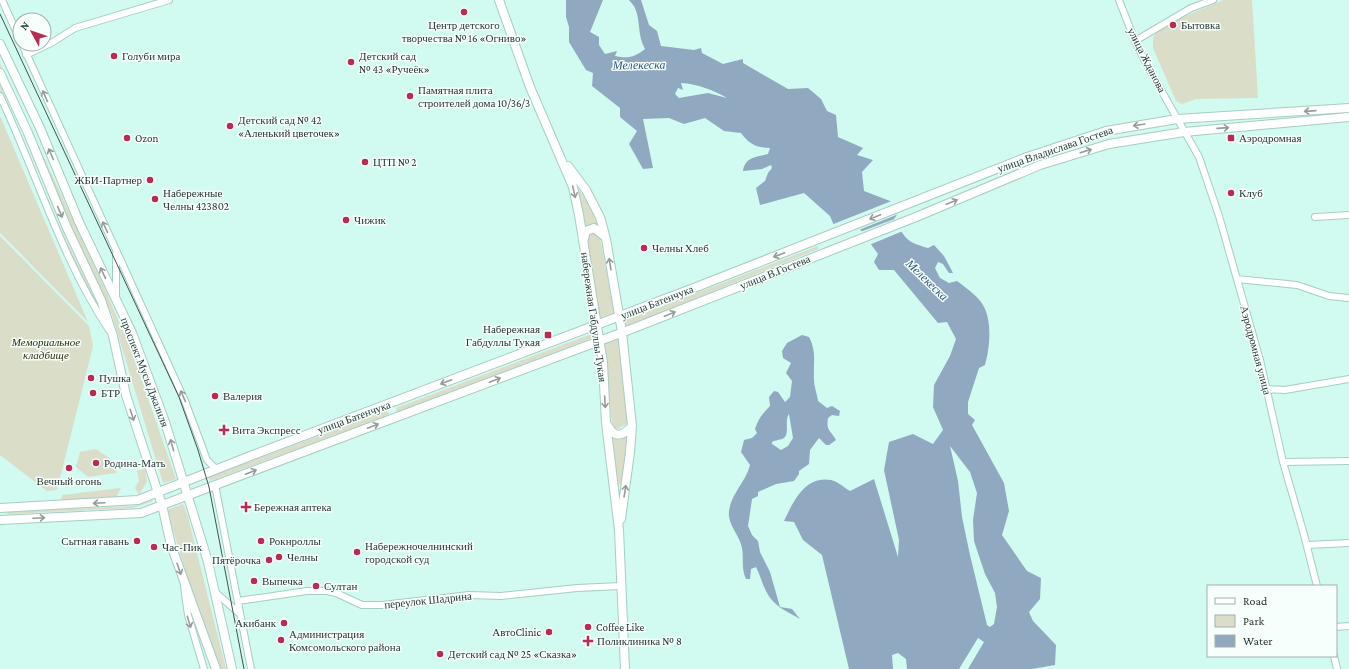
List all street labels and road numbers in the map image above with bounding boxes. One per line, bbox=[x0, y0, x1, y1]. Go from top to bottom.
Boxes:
street label: улица Жданова bbox=[1126, 26, 1168, 94]
street label: улица Владислава Гостева bbox=[996, 124, 1114, 174]
street label: набережная Габдуллы Тукая bbox=[579, 251, 609, 383]
street label: улица В.Гостева bbox=[738, 252, 812, 292]
street label: улица Батенчука bbox=[619, 283, 695, 321]
street label: Аэродромная улица bbox=[1238, 304, 1274, 396]
street label: проспект Мусы Джалиля bbox=[119, 316, 171, 428]
street label: улица Батенчука bbox=[316, 398, 392, 436]
street label: переулок Шадрина bbox=[384, 589, 473, 611]

